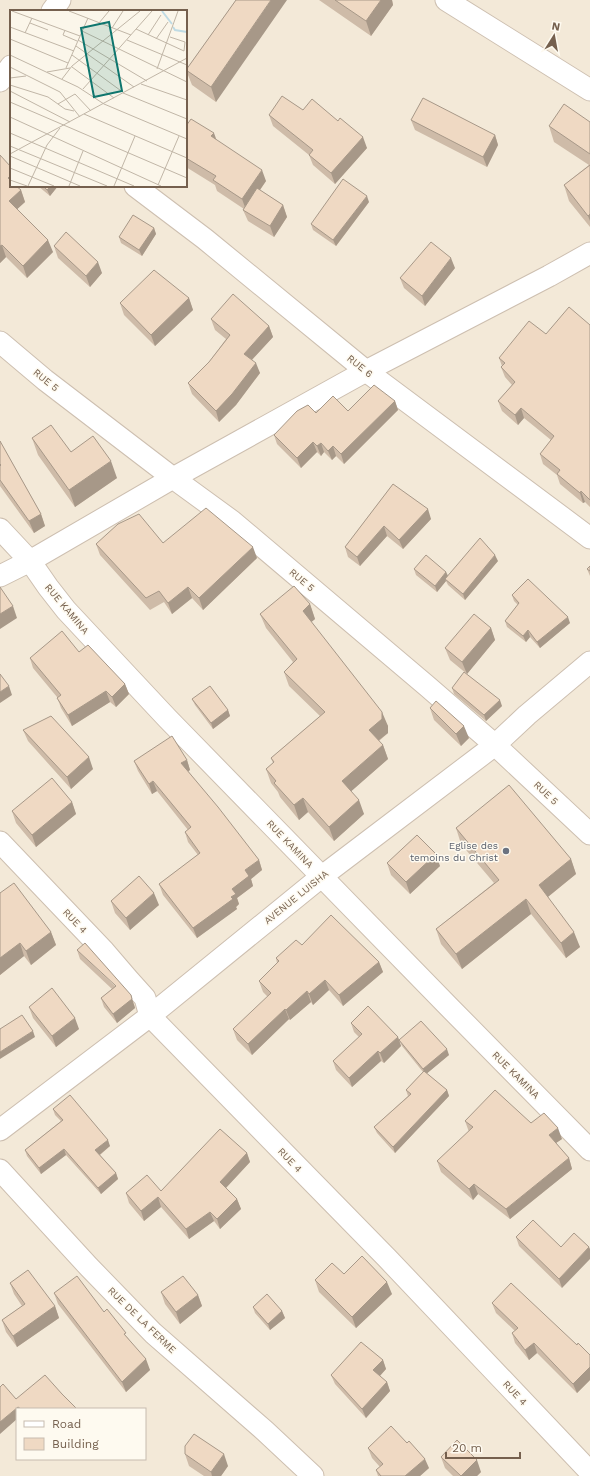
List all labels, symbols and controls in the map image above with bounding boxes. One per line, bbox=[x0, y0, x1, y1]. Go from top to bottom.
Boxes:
inset map bbox=[10, 10, 187, 187]
north arrow bbox=[534, 16, 574, 56]
text: N bbox=[551, 20, 561, 34]
street label: RUE 6 bbox=[345, 352, 375, 380]
street label: RUE 5 bbox=[31, 366, 61, 394]
street label: RUE 5 bbox=[287, 566, 317, 594]
street label: RUE KAMINA bbox=[43, 582, 91, 637]
street label: RUE 5 bbox=[532, 779, 561, 807]
street label: RUE KAMINA bbox=[264, 818, 316, 870]
place label: Eglise des temoins du Christ bbox=[410, 840, 499, 863]
marker: Eglise des temoins du Christ bbox=[501, 846, 511, 856]
street label: AVENUE LUISHA bbox=[262, 868, 331, 926]
street label: RUE 4 bbox=[61, 907, 89, 935]
street label: RUE KAMINA bbox=[490, 1049, 542, 1101]
street label: RUE 4 bbox=[276, 1146, 304, 1174]
street label: RUE DE LA FERME bbox=[106, 1285, 178, 1355]
street label: RUE 4 bbox=[501, 1378, 529, 1408]
legend bbox=[16, 1408, 146, 1460]
text: Road bbox=[52, 1417, 81, 1431]
scale bar bbox=[446, 1434, 520, 1460]
text: Building bbox=[52, 1437, 99, 1451]
text: 20 m bbox=[452, 1441, 482, 1455]

